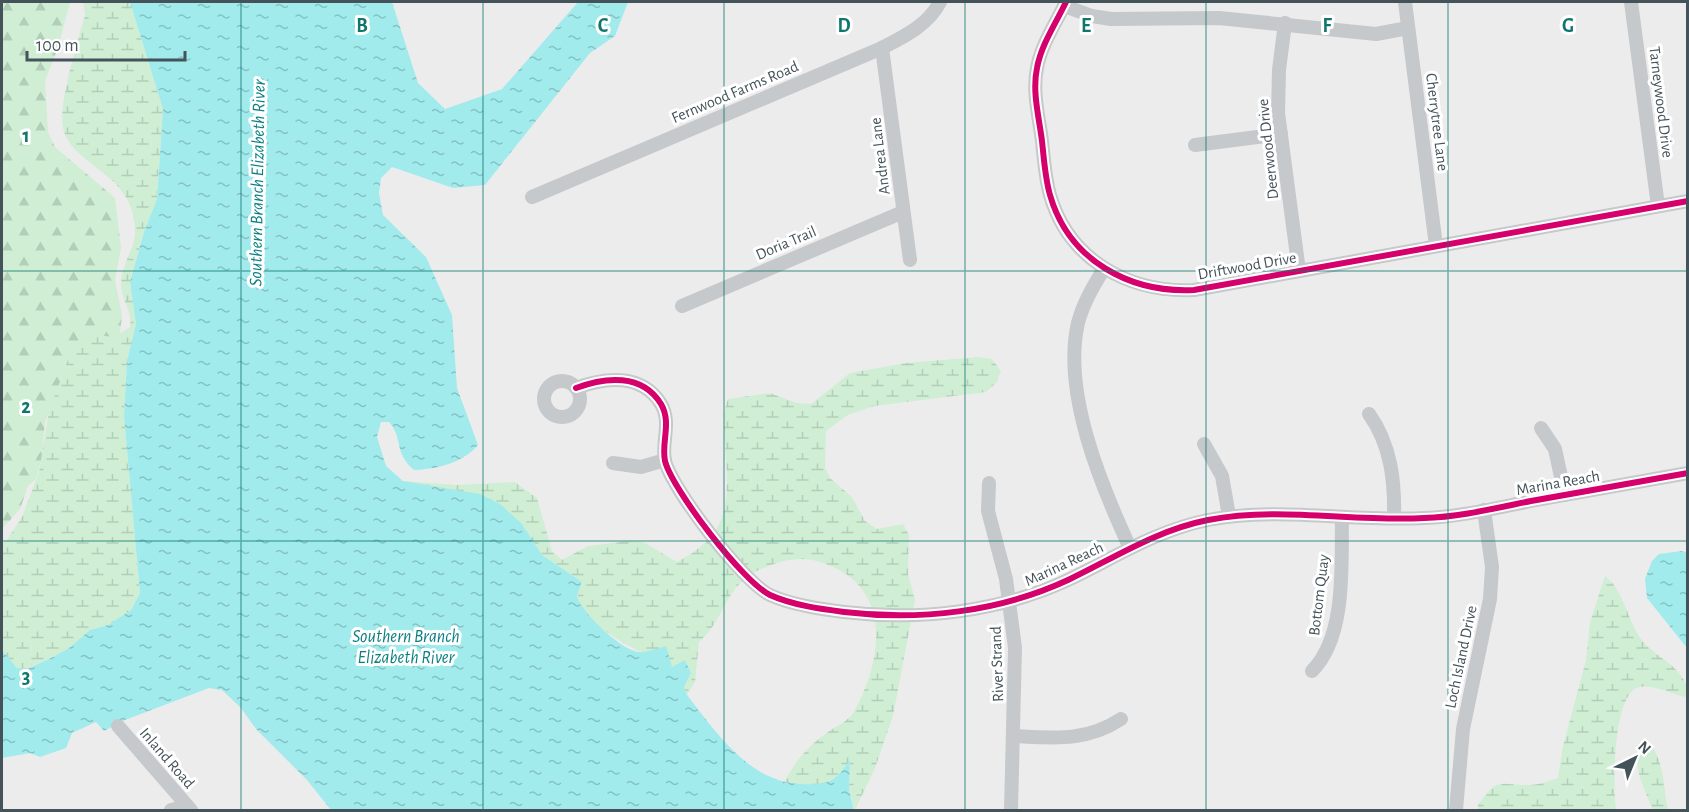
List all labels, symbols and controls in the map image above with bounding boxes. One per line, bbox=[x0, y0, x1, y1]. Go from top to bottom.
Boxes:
text: B bbox=[356, 16, 368, 36]
text: C bbox=[598, 16, 609, 36]
text: D bbox=[837, 16, 851, 36]
text: E bbox=[1081, 16, 1091, 36]
text: F bbox=[1322, 16, 1332, 36]
text: G bbox=[1562, 16, 1574, 36]
scale bar bbox=[27, 24, 184, 62]
text: 100 m bbox=[36, 37, 79, 55]
street label: Tarneywood Drive bbox=[1645, 45, 1676, 159]
street label: Fernwood Farms Road bbox=[669, 58, 801, 126]
street label: Cherrytree Lane bbox=[1422, 72, 1451, 172]
water label: Southern Branch Elizabeth River bbox=[247, 78, 269, 287]
street label: Deerwood Drive bbox=[1255, 98, 1281, 200]
street label: Andrea Lane bbox=[867, 116, 893, 196]
text: 1 bbox=[22, 126, 30, 146]
street label: Doria Trail bbox=[753, 223, 819, 263]
street label: Driftwood Drive bbox=[1196, 249, 1298, 283]
text: 2 bbox=[21, 397, 31, 417]
street label: Marina Reach bbox=[1515, 468, 1601, 498]
street label: Marina Reach bbox=[1022, 539, 1106, 589]
street label: Bottom Quay bbox=[1306, 553, 1333, 637]
street label: Loch Island Drive bbox=[1442, 604, 1480, 710]
street label: River Strand bbox=[988, 626, 1006, 702]
water label: Southern Branch Elizabeth River bbox=[352, 628, 460, 667]
text: 3 bbox=[22, 667, 30, 687]
street label: Inland Road bbox=[136, 725, 198, 791]
north arrow bbox=[1605, 728, 1665, 788]
text: N bbox=[1635, 738, 1654, 757]

